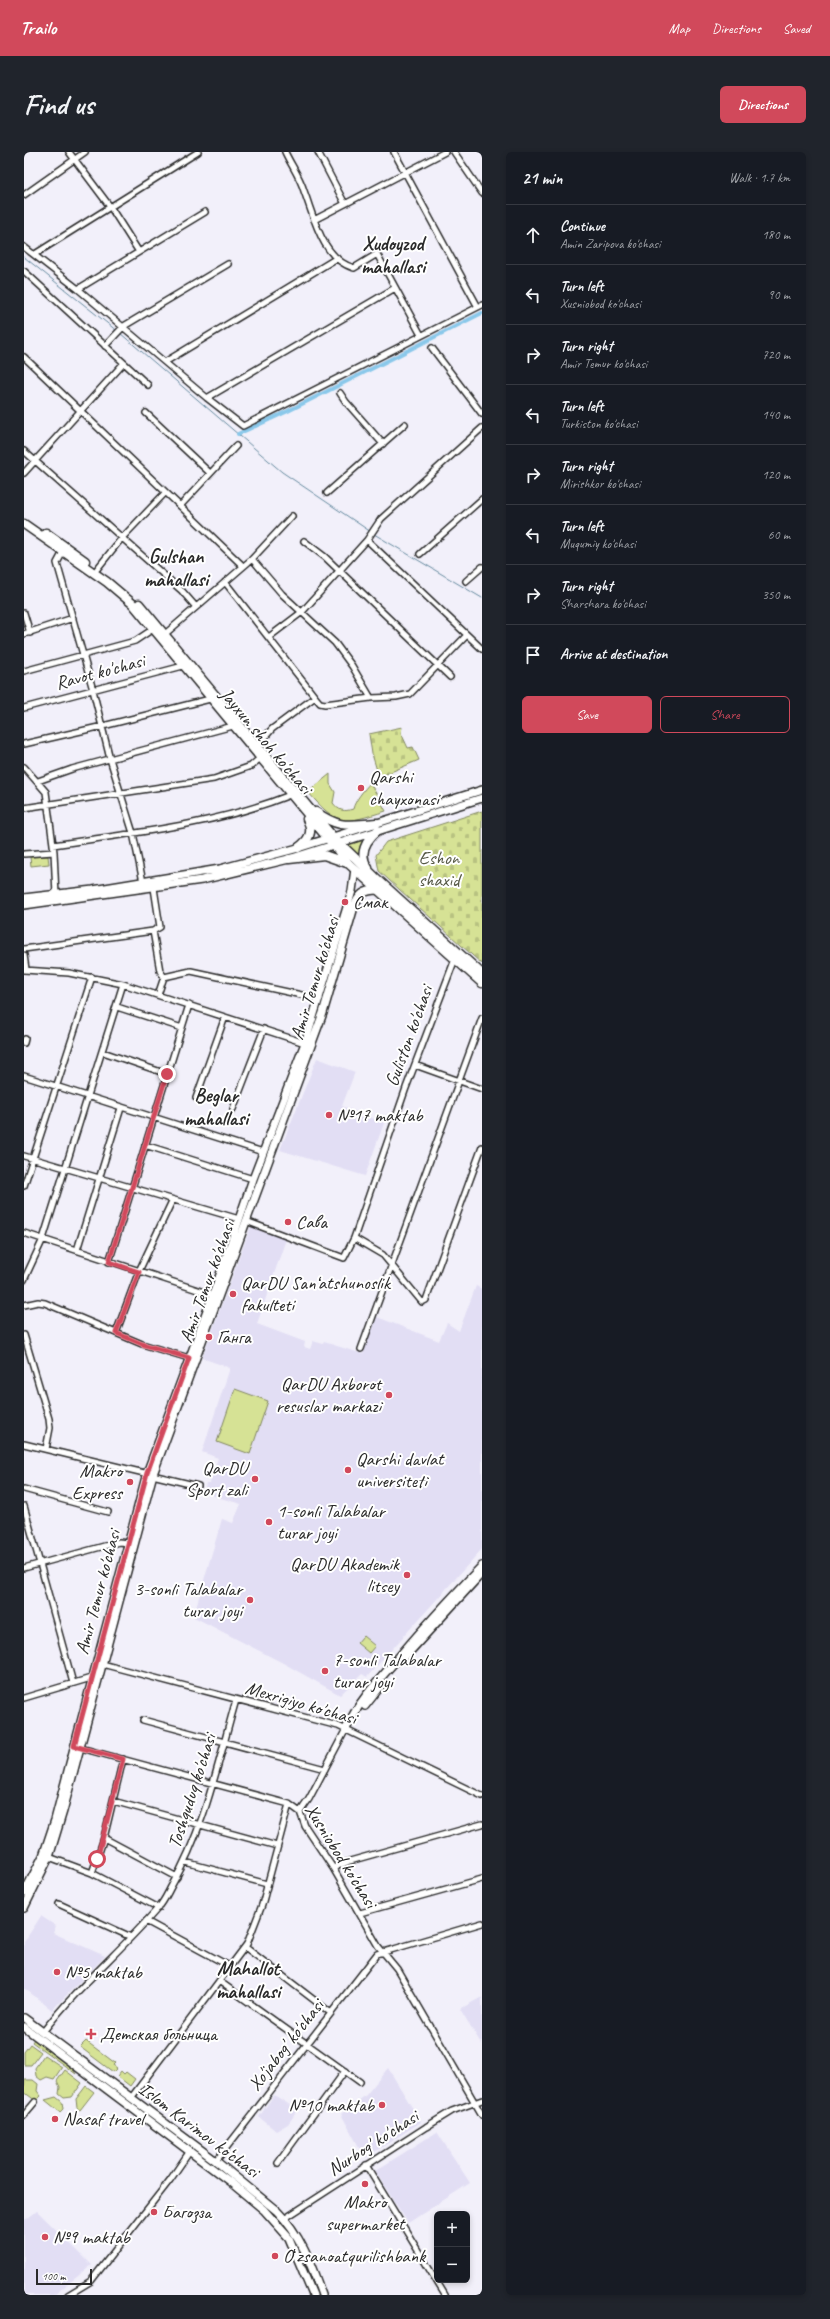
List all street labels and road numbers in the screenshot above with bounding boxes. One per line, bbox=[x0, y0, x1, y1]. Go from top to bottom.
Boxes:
street label: Ravot ko'chasi bbox=[53, 648, 150, 695]
street label: Jayxun shoh ko'chasi bbox=[214, 682, 319, 801]
street label: Amir Temur ko'chasi bbox=[285, 911, 346, 1043]
street label: Guliston ko'chasi bbox=[380, 980, 439, 1090]
street label: Amir Temur ko'chasi bbox=[174, 1216, 241, 1346]
street label: Amir Temur ko'chasi bbox=[70, 1525, 127, 1657]
street label: Mexrigiyo ko'chasi bbox=[243, 1676, 362, 1731]
street label: Toshquduq ko'chasi bbox=[162, 1728, 223, 1851]
street label: Xusniobod ko'chasi bbox=[299, 1799, 384, 1915]
street label: Xo'jabog' ko'chasi bbox=[243, 1993, 331, 2095]
street label: Islom Karimov ko‘chasi bbox=[134, 2077, 266, 2185]
street label: Nurbog' ko'chasi bbox=[323, 2103, 425, 2181]

